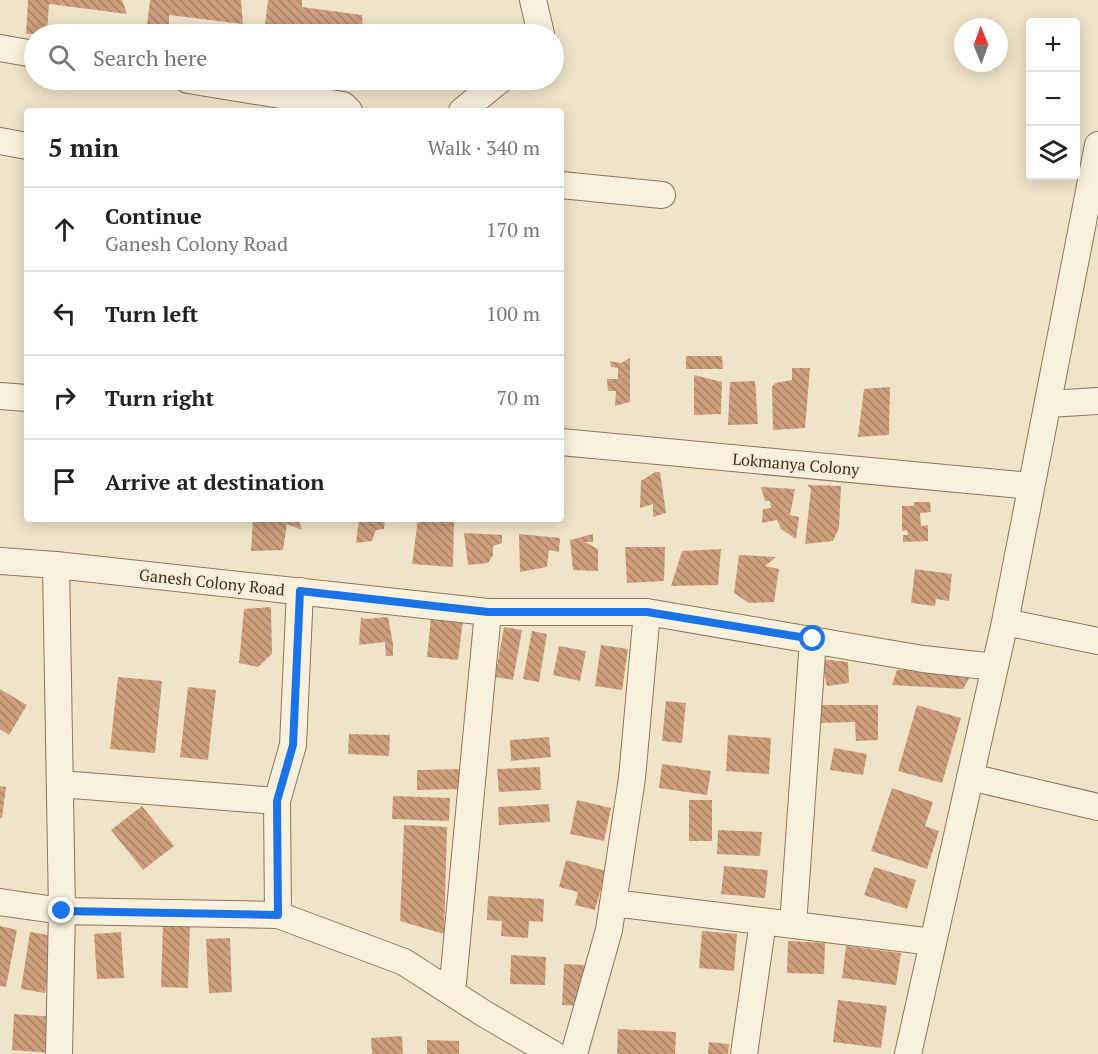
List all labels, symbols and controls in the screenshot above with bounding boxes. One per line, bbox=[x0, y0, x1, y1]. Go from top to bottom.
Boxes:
north arrow bbox=[954, 18, 1008, 72]
map controls bbox=[1026, 18, 1080, 180]
button: + bbox=[1026, 18, 1080, 72]
search box bbox=[24, 24, 564, 90]
icon: search bbox=[45, 41, 78, 74]
text: Search here bbox=[93, 43, 207, 72]
button: − bbox=[1026, 72, 1080, 126]
button: layers bbox=[1026, 126, 1080, 180]
text: 5 min bbox=[48, 130, 119, 164]
text: Walk · 340 m bbox=[428, 134, 540, 161]
text: Continue bbox=[105, 201, 202, 230]
icon: ahead bbox=[48, 213, 81, 246]
text: 170 m bbox=[486, 216, 540, 243]
text: Ganesh Colony Road bbox=[105, 230, 288, 257]
icon: left bbox=[48, 297, 81, 330]
text: Turn left bbox=[105, 299, 198, 328]
text: 100 m bbox=[486, 300, 540, 327]
icon: right bbox=[48, 381, 81, 414]
text: Turn right bbox=[105, 383, 214, 412]
text: 70 m bbox=[497, 384, 540, 411]
street label: Lokmanya Colony bbox=[732, 447, 861, 481]
icon: arrive bbox=[48, 465, 81, 498]
text: Arrive at destination bbox=[105, 467, 324, 496]
street label: Ganesh Colony Road bbox=[138, 563, 286, 601]
route start bbox=[799, 625, 825, 651]
route end bbox=[48, 897, 74, 923]

